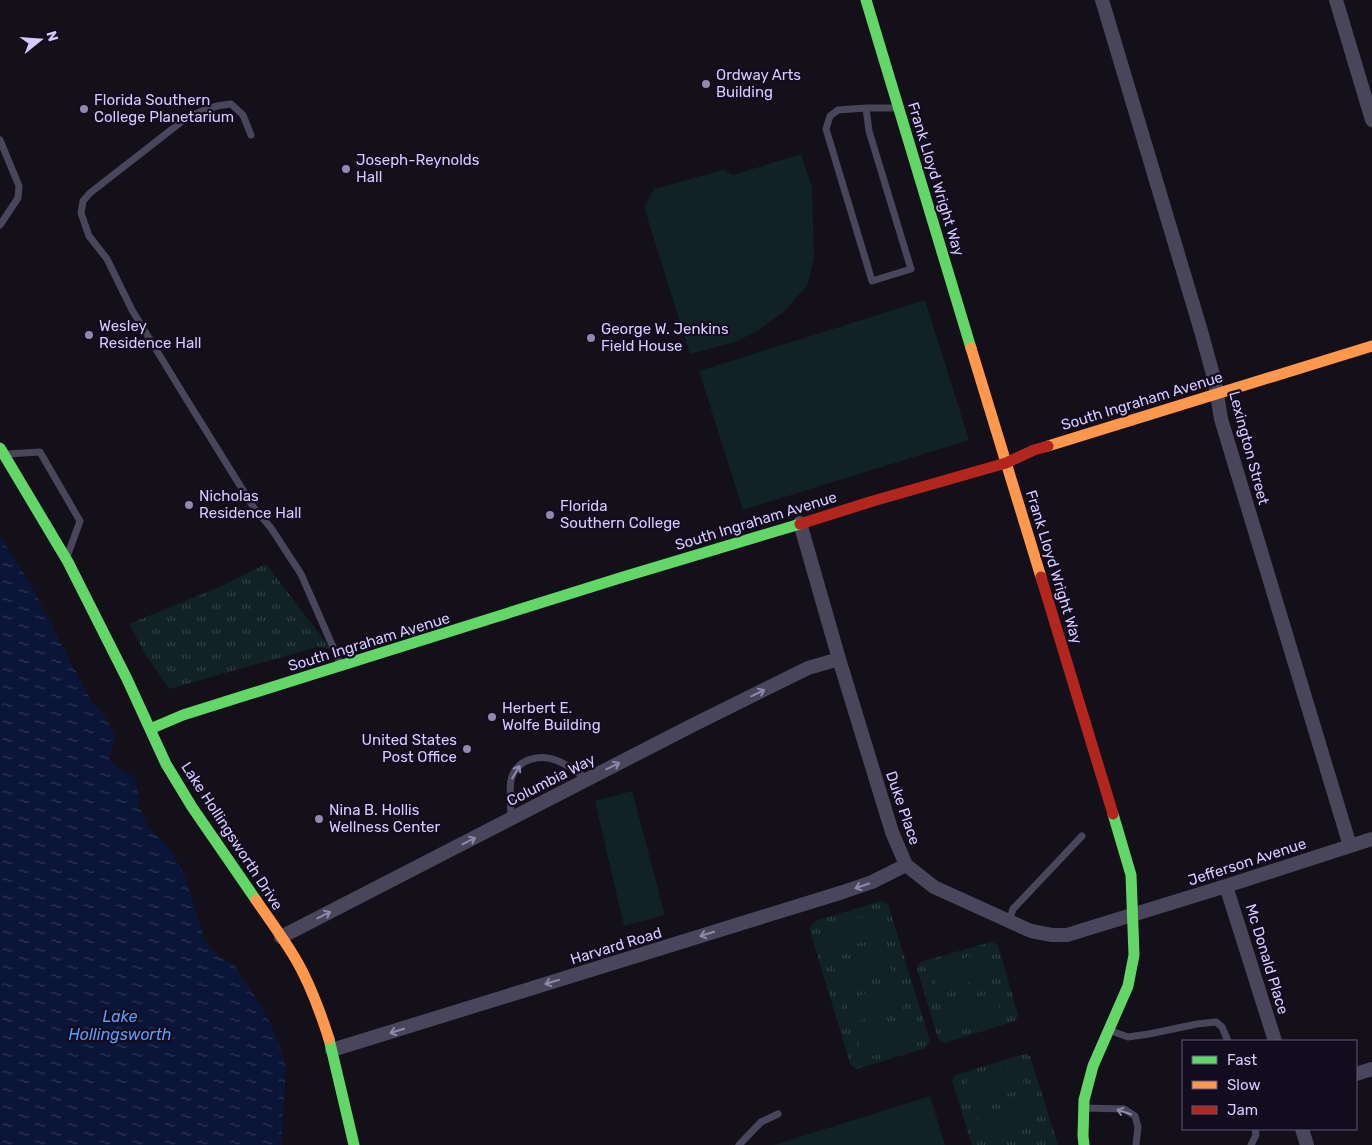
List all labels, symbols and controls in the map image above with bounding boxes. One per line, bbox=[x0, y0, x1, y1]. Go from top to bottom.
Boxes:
north arrow bbox=[15, 15, 65, 65]
text: N bbox=[42, 29, 62, 44]
place label: Ordway Arts Building bbox=[716, 66, 801, 101]
marker: Ordway Arts Building bbox=[700, 78, 712, 90]
place label: Florida Southern College Planetarium bbox=[94, 91, 234, 126]
street label: Frank Lloyd Wright Way bbox=[904, 100, 968, 258]
marker: Florida Southern College Planetarium bbox=[78, 103, 90, 115]
place label: Joseph-Reynolds Hall bbox=[356, 151, 480, 186]
marker: Joseph-Reynolds Hall bbox=[340, 163, 352, 175]
place label: Wesley Residence Hall bbox=[99, 317, 201, 352]
place label: George W. Jenkins Field House bbox=[601, 320, 729, 355]
marker: Wesley Residence Hall bbox=[83, 329, 95, 341]
marker: George W. Jenkins Field House bbox=[585, 332, 597, 344]
street label: South Ingraham Avenue bbox=[1059, 368, 1225, 434]
street label: Lexington Street bbox=[1225, 389, 1273, 507]
place label: Nicholas Residence Hall bbox=[199, 487, 301, 522]
street label: South Ingraham Avenue bbox=[673, 488, 839, 554]
street label: Frank Lloyd Wright Way bbox=[1022, 488, 1086, 646]
place label: Florida Southern College bbox=[560, 497, 680, 532]
marker: Nicholas Residence Hall bbox=[183, 499, 195, 511]
marker: Florida Southern College bbox=[544, 509, 556, 521]
street label: South Ingraham Avenue bbox=[286, 609, 452, 675]
one-way arrow bbox=[750, 688, 765, 697]
place label: Herbert E. Wolfe Building bbox=[502, 699, 601, 734]
marker: Herbert E. Wolfe Building bbox=[486, 711, 498, 723]
place label: United States Post Office bbox=[362, 731, 457, 766]
marker: United States Post Office bbox=[461, 743, 473, 755]
street label: Columbia Way bbox=[504, 750, 598, 810]
street label: Lake Hollingsworth Drive bbox=[177, 759, 287, 913]
one-way arrow bbox=[605, 761, 620, 770]
one-way arrow bbox=[510, 765, 521, 779]
street label: Duke Place bbox=[882, 769, 924, 847]
place label: Nina B. Hollis Wellness Center bbox=[329, 801, 440, 836]
marker: Nina B. Hollis Wellness Center bbox=[313, 813, 325, 825]
street label: Jefferson Avenue bbox=[1186, 834, 1308, 890]
one-way arrow bbox=[461, 836, 476, 846]
one-way arrow bbox=[854, 881, 870, 891]
street label: Mc Donald Place bbox=[1242, 902, 1292, 1016]
one-way arrow bbox=[316, 910, 331, 919]
street label: Harvard Road bbox=[568, 924, 664, 968]
one-way arrow bbox=[699, 930, 715, 940]
one-way arrow bbox=[544, 978, 560, 988]
water label: Lake Hollingsworth bbox=[68, 1007, 172, 1044]
one-way arrow bbox=[389, 1026, 405, 1036]
legend bbox=[1182, 1040, 1357, 1130]
text: Fast bbox=[1227, 1051, 1257, 1069]
text: Slow bbox=[1227, 1076, 1260, 1094]
text: Jam bbox=[1227, 1101, 1258, 1119]
one-way arrow bbox=[1116, 1106, 1132, 1116]

